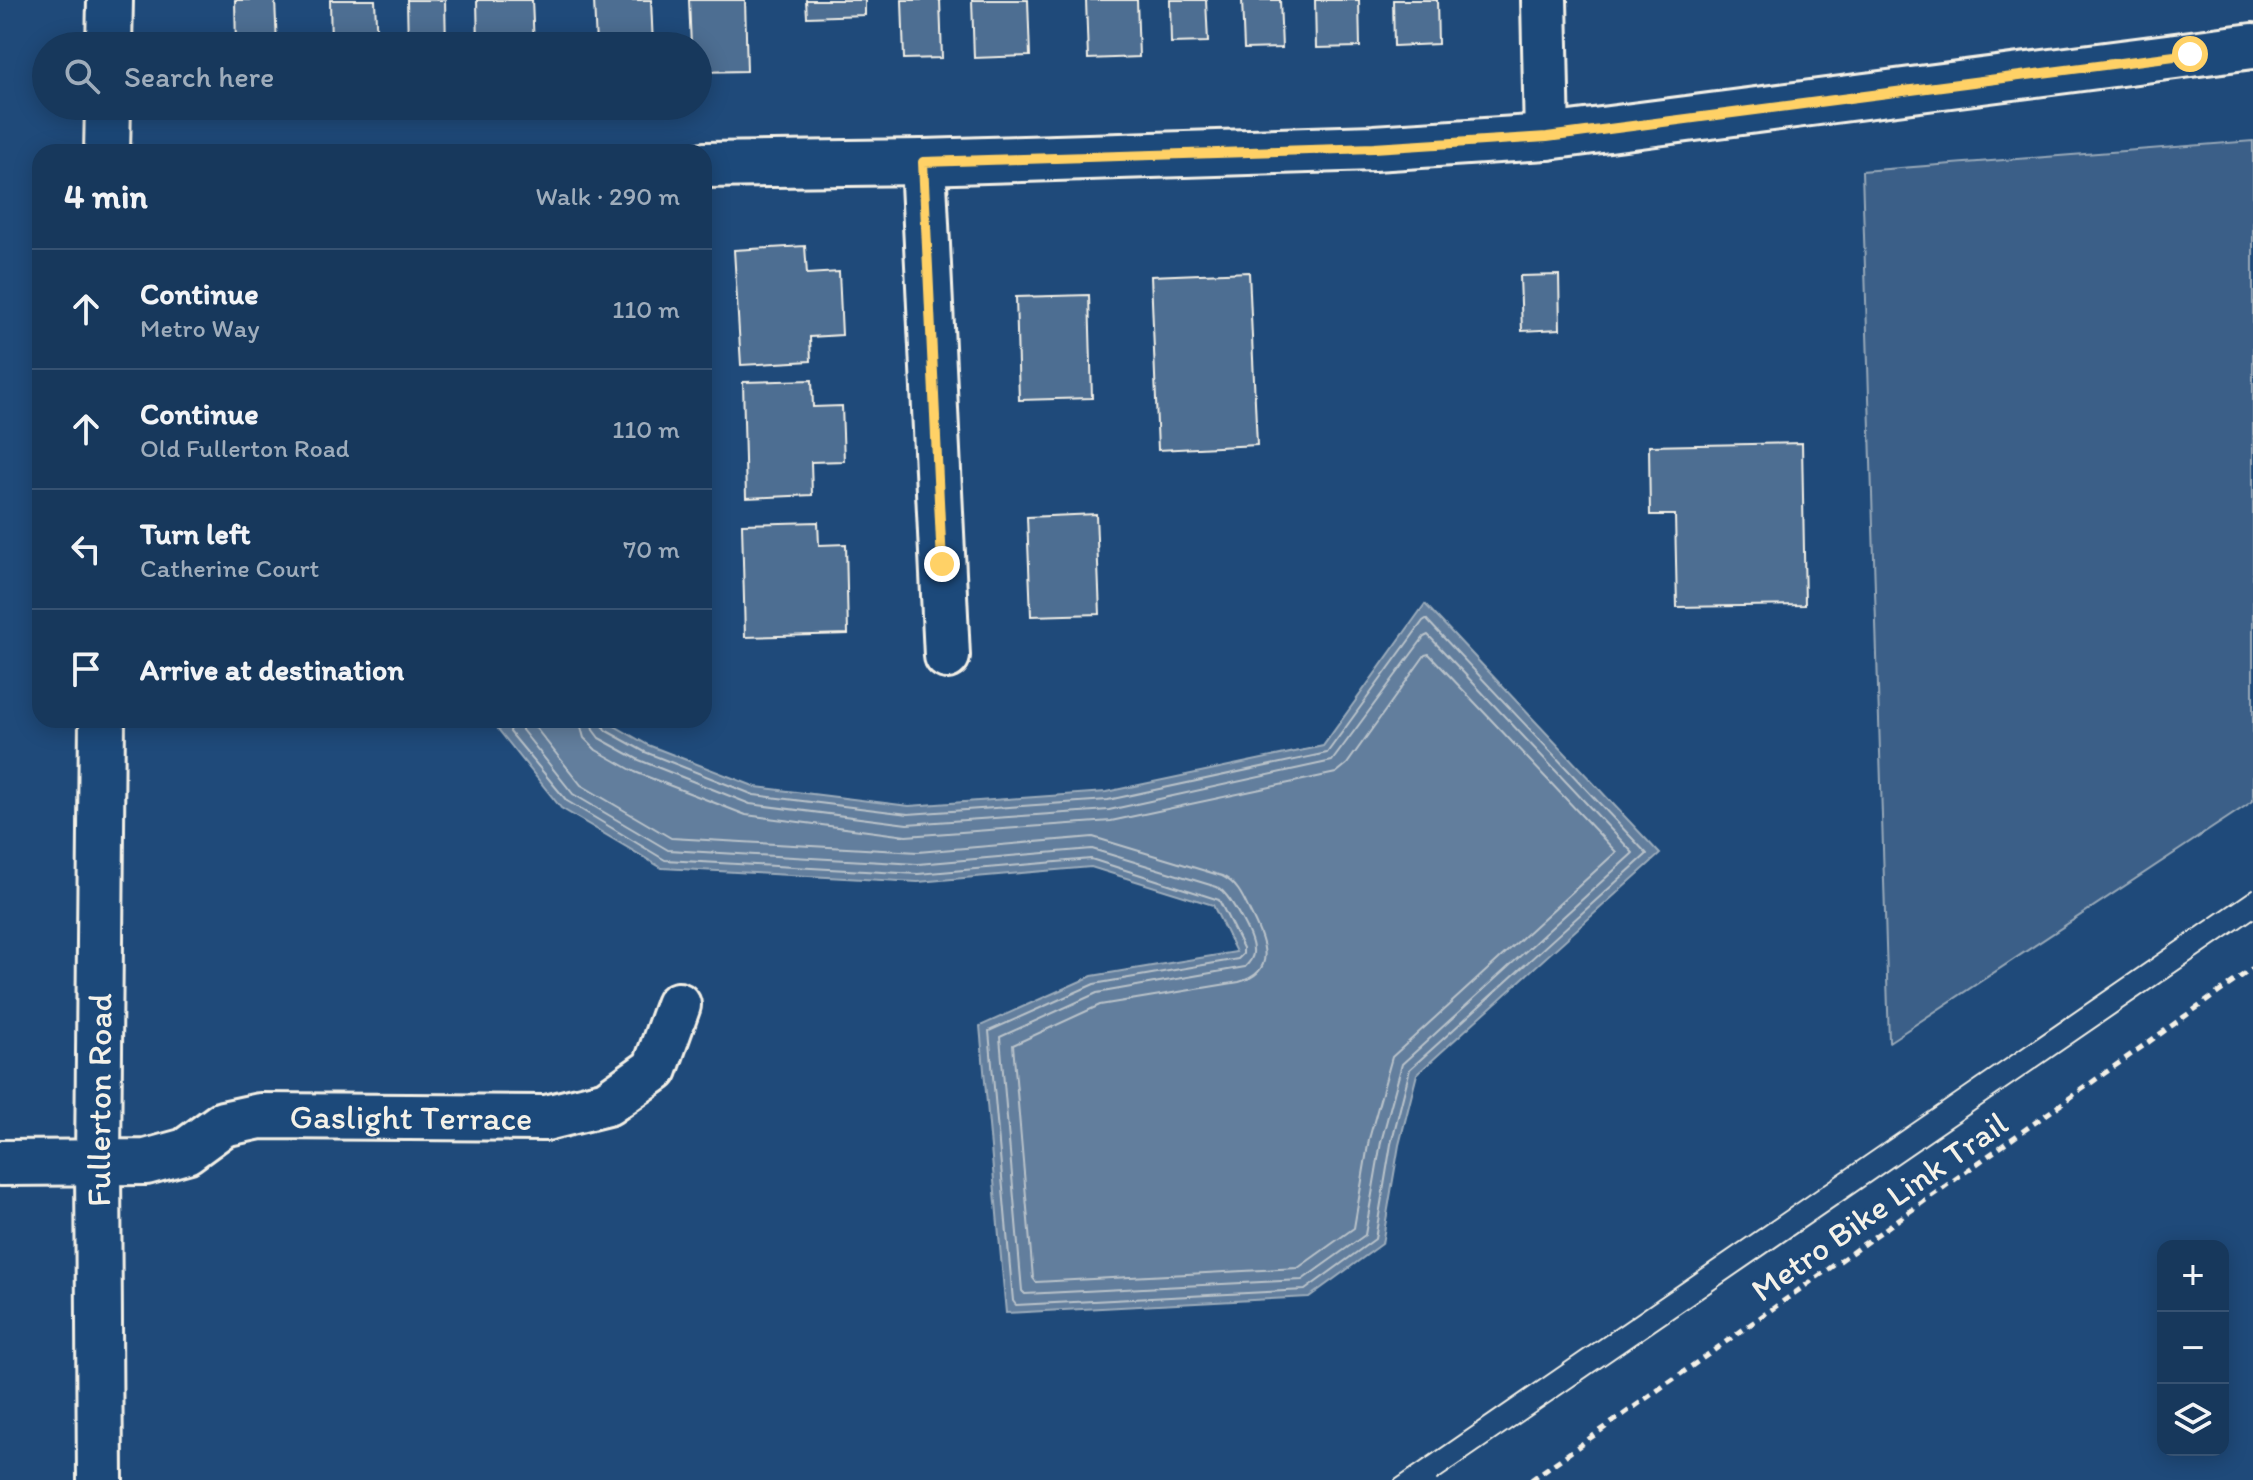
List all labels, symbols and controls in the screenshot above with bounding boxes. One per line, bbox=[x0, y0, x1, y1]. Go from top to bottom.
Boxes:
search box bbox=[32, 32, 712, 120]
route start bbox=[2172, 36, 2208, 72]
icon: search bbox=[60, 54, 104, 98]
text: Search here bbox=[124, 58, 274, 95]
text: 4 min bbox=[64, 176, 148, 217]
text: Walk · 290 m bbox=[536, 180, 680, 212]
text: Continue bbox=[140, 275, 259, 312]
icon: ahead bbox=[64, 287, 108, 331]
text: 110 m bbox=[612, 293, 680, 325]
text: Metro Way bbox=[140, 312, 260, 344]
text: Continue bbox=[140, 395, 259, 432]
icon: ahead bbox=[64, 407, 108, 451]
text: 110 m bbox=[612, 413, 680, 445]
text: Old Fullerton Road bbox=[140, 432, 349, 464]
text: Turn left bbox=[140, 515, 251, 552]
icon: left bbox=[64, 527, 108, 571]
text: 70 m bbox=[623, 533, 680, 565]
route end bbox=[924, 546, 960, 582]
text: Catherine Court bbox=[140, 552, 319, 584]
icon: arrive bbox=[64, 647, 108, 691]
text: Arrive at destination bbox=[140, 651, 404, 688]
street label: Fullerton Road bbox=[78, 992, 121, 1207]
street label: Gaslight Terrace bbox=[289, 1096, 532, 1139]
street label: Metro Bike Link Trail bbox=[1743, 1102, 2016, 1310]
map controls bbox=[2157, 1240, 2229, 1456]
button: + bbox=[2157, 1240, 2229, 1312]
button: − bbox=[2157, 1312, 2229, 1384]
button: layers bbox=[2157, 1384, 2229, 1456]

